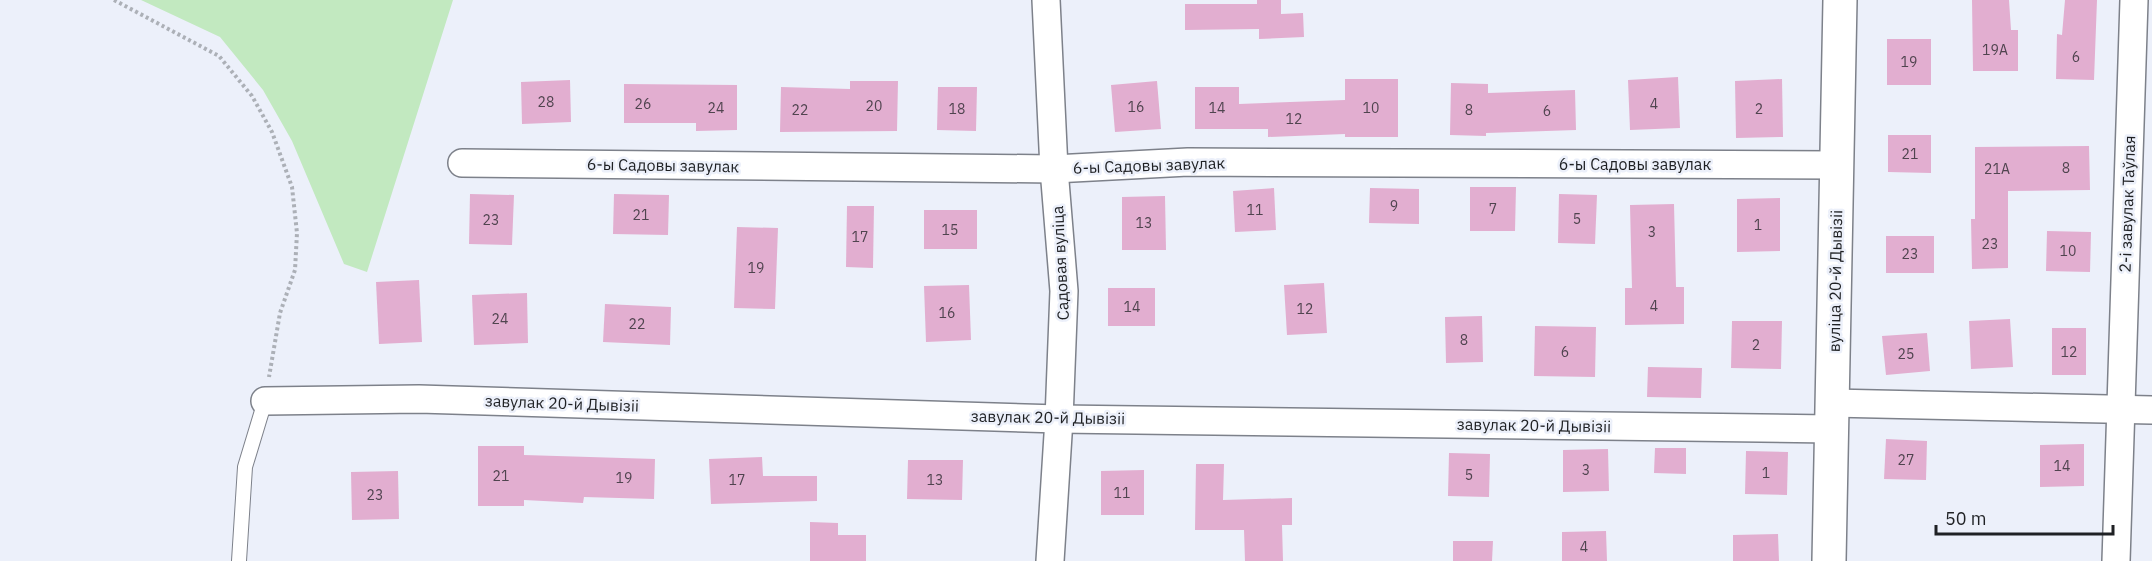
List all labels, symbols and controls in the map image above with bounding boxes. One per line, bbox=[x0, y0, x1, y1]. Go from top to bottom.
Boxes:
house number: 19А bbox=[1982, 41, 2008, 59]
house number: 6 bbox=[2072, 48, 2080, 66]
house number: 19 bbox=[1901, 53, 1917, 71]
house number: 28 bbox=[538, 93, 554, 111]
house number: 26 bbox=[635, 95, 651, 113]
house number: 4 bbox=[1650, 95, 1658, 113]
house number: 20 bbox=[866, 97, 882, 115]
house number: 16 bbox=[1128, 98, 1144, 116]
house number: 24 bbox=[708, 99, 724, 117]
house number: 14 bbox=[1209, 99, 1225, 117]
house number: 10 bbox=[1363, 99, 1379, 117]
house number: 18 bbox=[949, 100, 965, 118]
house number: 2 bbox=[1755, 100, 1763, 118]
house number: 22 bbox=[792, 101, 808, 119]
house number: 8 bbox=[1465, 101, 1473, 119]
house number: 6 bbox=[1543, 102, 1551, 120]
house number: 12 bbox=[1286, 110, 1302, 128]
street label: 2-і завулак Таўлая bbox=[2115, 135, 2139, 273]
house number: 21 bbox=[1902, 145, 1918, 163]
street label: 6-ы Садовы завулак bbox=[1073, 152, 1226, 178]
street label: 6-ы Садовы завулак bbox=[587, 154, 740, 176]
street label: 6-ы Садовы завулак bbox=[1559, 154, 1711, 174]
house number: 8 bbox=[2062, 159, 2070, 177]
house number: 21А bbox=[1984, 160, 2010, 178]
house number: 9 bbox=[1390, 197, 1398, 215]
house number: 7 bbox=[1489, 200, 1497, 218]
house number: 11 bbox=[1247, 201, 1263, 219]
street label: Садовая вуліца bbox=[1047, 205, 1073, 321]
house number: 21 bbox=[633, 206, 649, 224]
house number: 5 bbox=[1573, 210, 1581, 228]
street label: вуліца 20-й Дывізіі bbox=[1824, 210, 1846, 352]
house number: 23 bbox=[483, 211, 499, 229]
house number: 13 bbox=[1136, 214, 1152, 232]
house number: 1 bbox=[1754, 216, 1762, 234]
house number: 15 bbox=[942, 221, 958, 239]
house number: 3 bbox=[1648, 223, 1656, 241]
house number: 17 bbox=[852, 228, 868, 246]
house number: 23 bbox=[1982, 235, 1998, 253]
house number: 10 bbox=[2060, 242, 2076, 260]
house number: 23 bbox=[1902, 245, 1918, 263]
house number: 19 bbox=[748, 259, 764, 277]
house number: 4 bbox=[1650, 297, 1658, 315]
house number: 14 bbox=[1124, 298, 1140, 316]
house number: 12 bbox=[1297, 300, 1313, 318]
house number: 16 bbox=[939, 304, 955, 322]
house number: 24 bbox=[492, 310, 508, 328]
house number: 22 bbox=[629, 315, 645, 333]
house number: 8 bbox=[1460, 331, 1468, 349]
house number: 2 bbox=[1752, 336, 1760, 354]
house number: 6 bbox=[1561, 343, 1569, 361]
house number: 12 bbox=[2061, 343, 2077, 361]
house number: 25 bbox=[1898, 345, 1914, 363]
street label: завулак 20-й Дывізіі bbox=[485, 390, 639, 416]
street label: завулак 20-й Дывізіі bbox=[971, 406, 1125, 428]
street label: завулак 20-й Дывізіі bbox=[1457, 414, 1611, 436]
house number: 27 bbox=[1898, 451, 1914, 469]
house number: 14 bbox=[2054, 457, 2070, 475]
house number: 3 bbox=[1582, 461, 1590, 479]
house number: 1 bbox=[1762, 464, 1770, 482]
house number: 5 bbox=[1465, 466, 1473, 484]
house number: 21 bbox=[493, 467, 509, 485]
house number: 19 bbox=[616, 469, 632, 487]
house number: 17 bbox=[729, 471, 745, 489]
house number: 13 bbox=[927, 471, 943, 489]
house number: 11 bbox=[1114, 484, 1130, 502]
house number: 23 bbox=[367, 486, 383, 504]
scale bar bbox=[1936, 498, 2113, 536]
text: 50 m bbox=[1945, 507, 1987, 530]
house number: 4 bbox=[1580, 538, 1588, 556]

